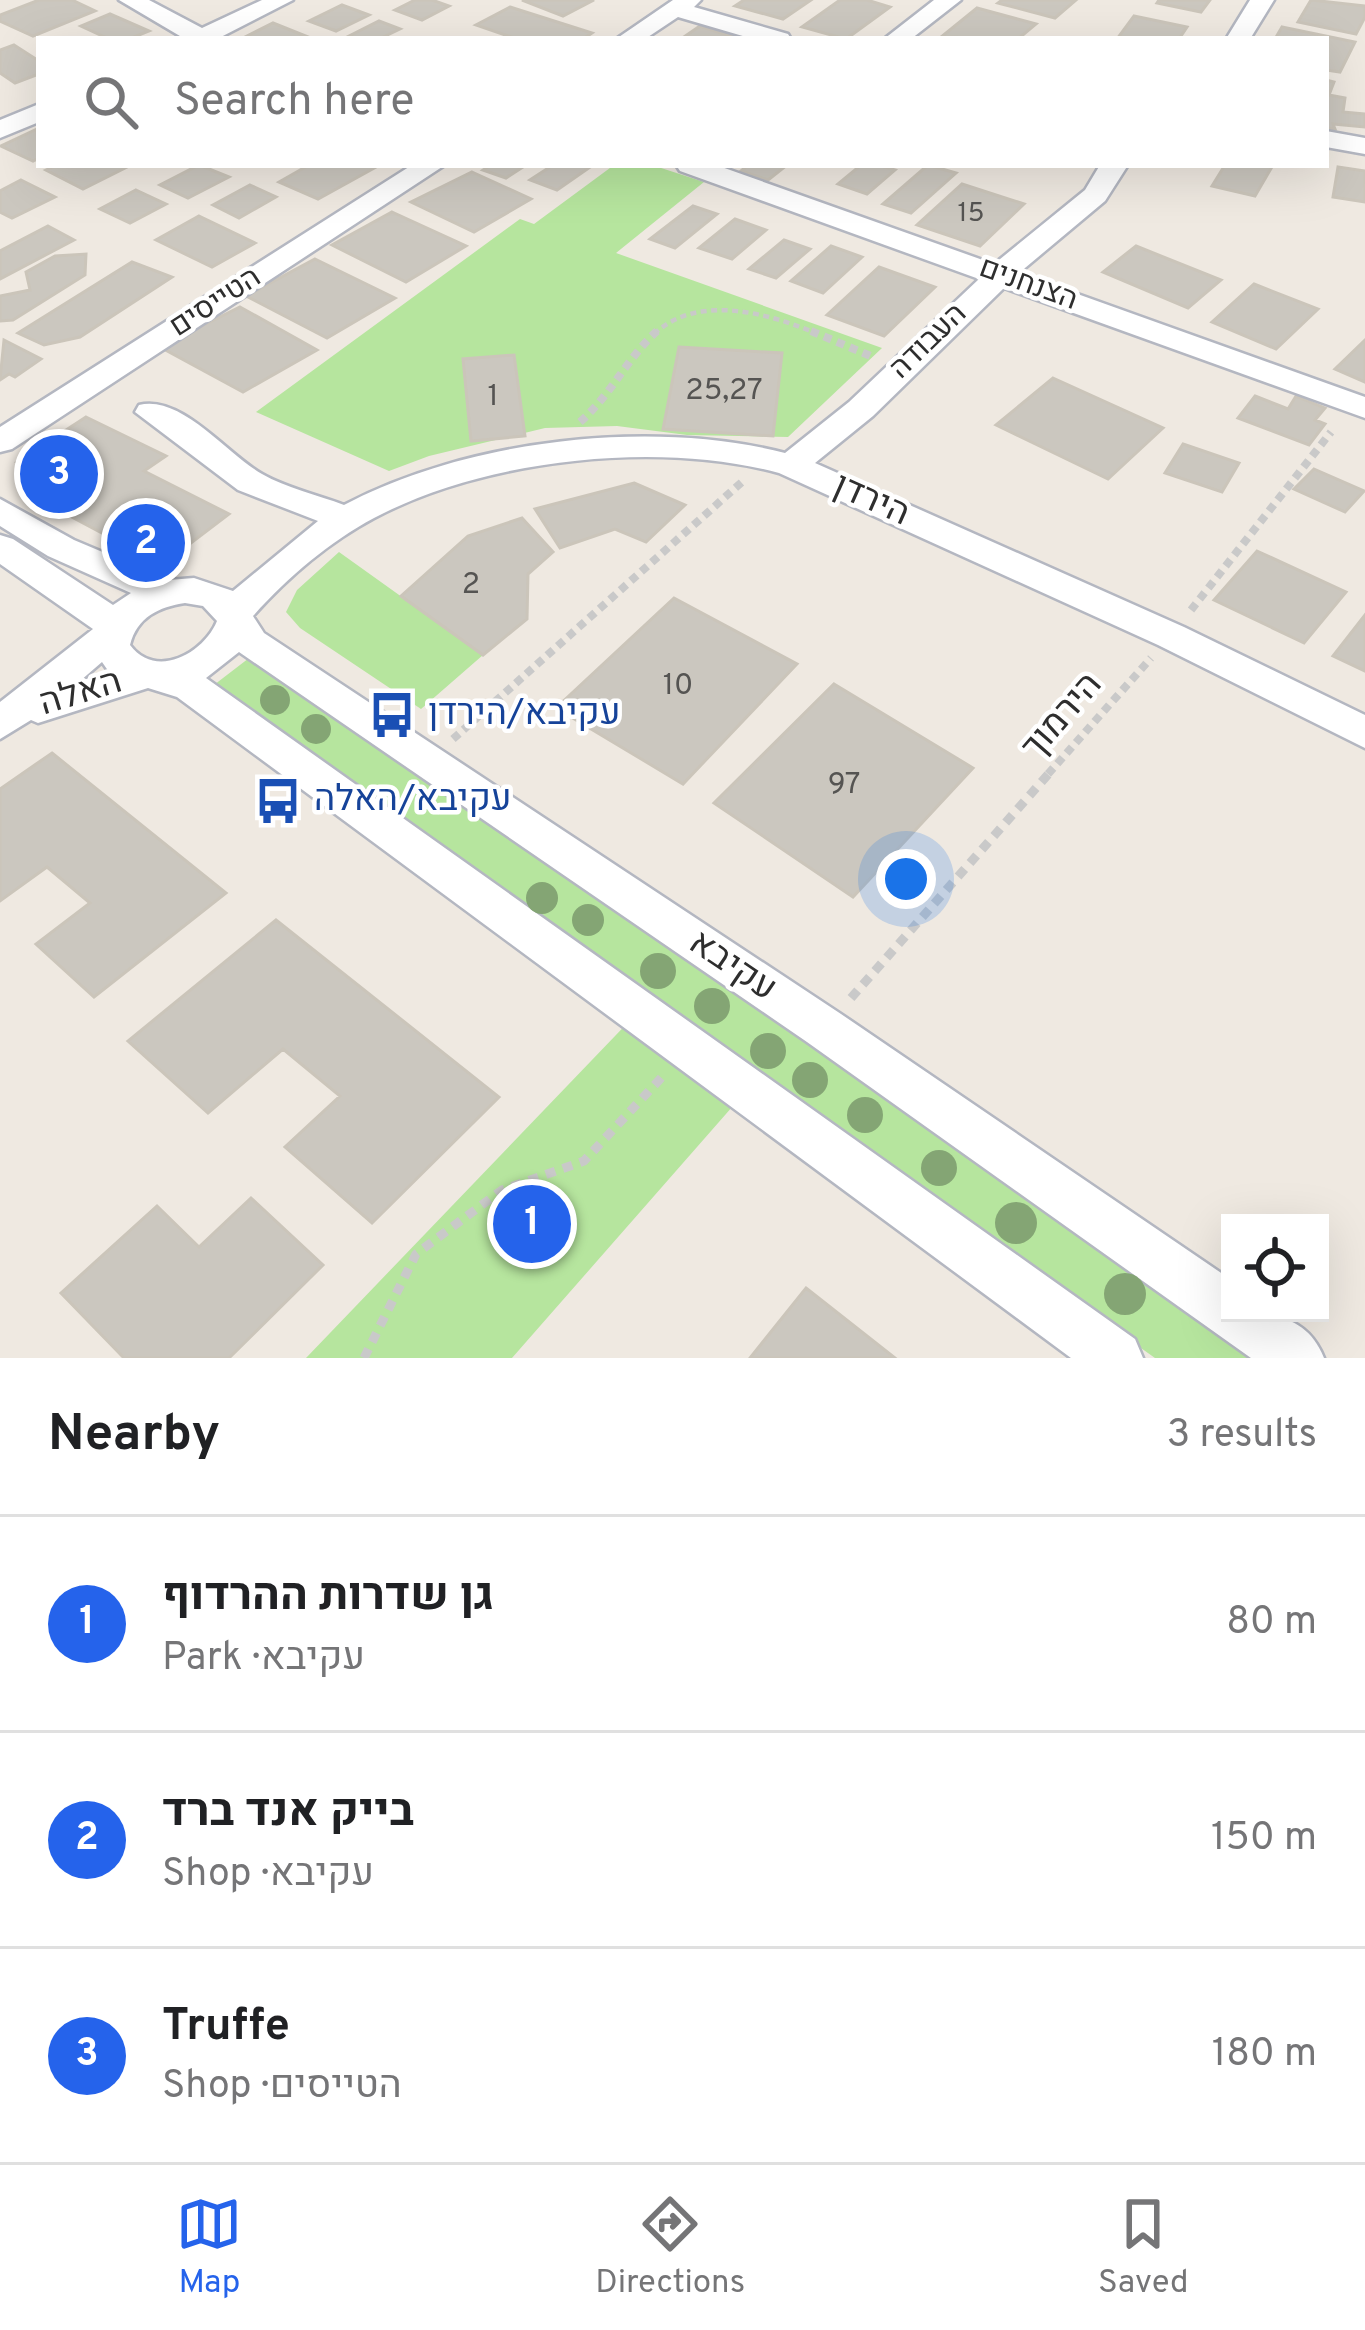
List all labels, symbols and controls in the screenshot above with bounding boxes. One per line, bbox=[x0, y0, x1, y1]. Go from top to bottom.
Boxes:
search box bbox=[36, 36, 1329, 168]
icon: search bbox=[78, 69, 144, 135]
text: Search here bbox=[174, 74, 414, 131]
house number: 15 bbox=[958, 197, 984, 231]
street label: הצנחנים bbox=[974, 250, 1082, 320]
street label: הטייסים bbox=[163, 260, 269, 346]
street label: העבודה bbox=[883, 296, 975, 388]
house number: 25,27 bbox=[685, 373, 763, 410]
house number: 1 bbox=[487, 379, 499, 416]
pin: 3 bbox=[20, 429, 98, 519]
street label: הירדן bbox=[826, 464, 916, 538]
pin: 2 bbox=[107, 498, 185, 588]
house number: 2 bbox=[462, 567, 480, 604]
street label: האלה bbox=[34, 660, 128, 728]
street label: הירמוך bbox=[1013, 664, 1113, 770]
house number: 10 bbox=[663, 668, 693, 705]
bus stop icon: עקיבא/הירדן bbox=[367, 690, 417, 740]
place label: עקיבא/הירדן bbox=[428, 692, 621, 738]
house number: 97 bbox=[828, 767, 860, 804]
bus stop icon: עקיבא/האלה bbox=[253, 776, 303, 826]
place label: עקיבא/האלה bbox=[314, 778, 512, 824]
your location bbox=[876, 849, 936, 909]
street label: עקיבא bbox=[679, 921, 785, 1013]
pin: 1 bbox=[493, 1179, 571, 1269]
map controls bbox=[1221, 1214, 1329, 1322]
button: locate bbox=[1221, 1214, 1329, 1322]
text: Nearby bbox=[48, 1404, 220, 1469]
text: 3 results bbox=[1167, 1412, 1317, 1461]
text: גן שדרות ההרדוף bbox=[162, 1569, 494, 1626]
text: 1 bbox=[79, 1599, 95, 1648]
text: 80 m bbox=[1226, 1599, 1317, 1648]
text: Park · עקיבא bbox=[162, 1635, 365, 1684]
text: בייק אנד ברד bbox=[162, 1785, 414, 1842]
text: 2 bbox=[75, 1815, 99, 1864]
text: 150 m bbox=[1211, 1815, 1317, 1864]
text: Shop · עקיבא bbox=[162, 1851, 374, 1900]
text: Truffe bbox=[162, 1999, 290, 2056]
text: 3 bbox=[75, 2031, 99, 2080]
text: 180 m bbox=[1212, 2031, 1317, 2080]
text: Shop · הטייסים bbox=[162, 2063, 402, 2112]
tab: Map bbox=[176, 2191, 242, 2305]
tab: Directions bbox=[595, 2191, 745, 2305]
tab: Saved bbox=[1098, 2191, 1189, 2305]

